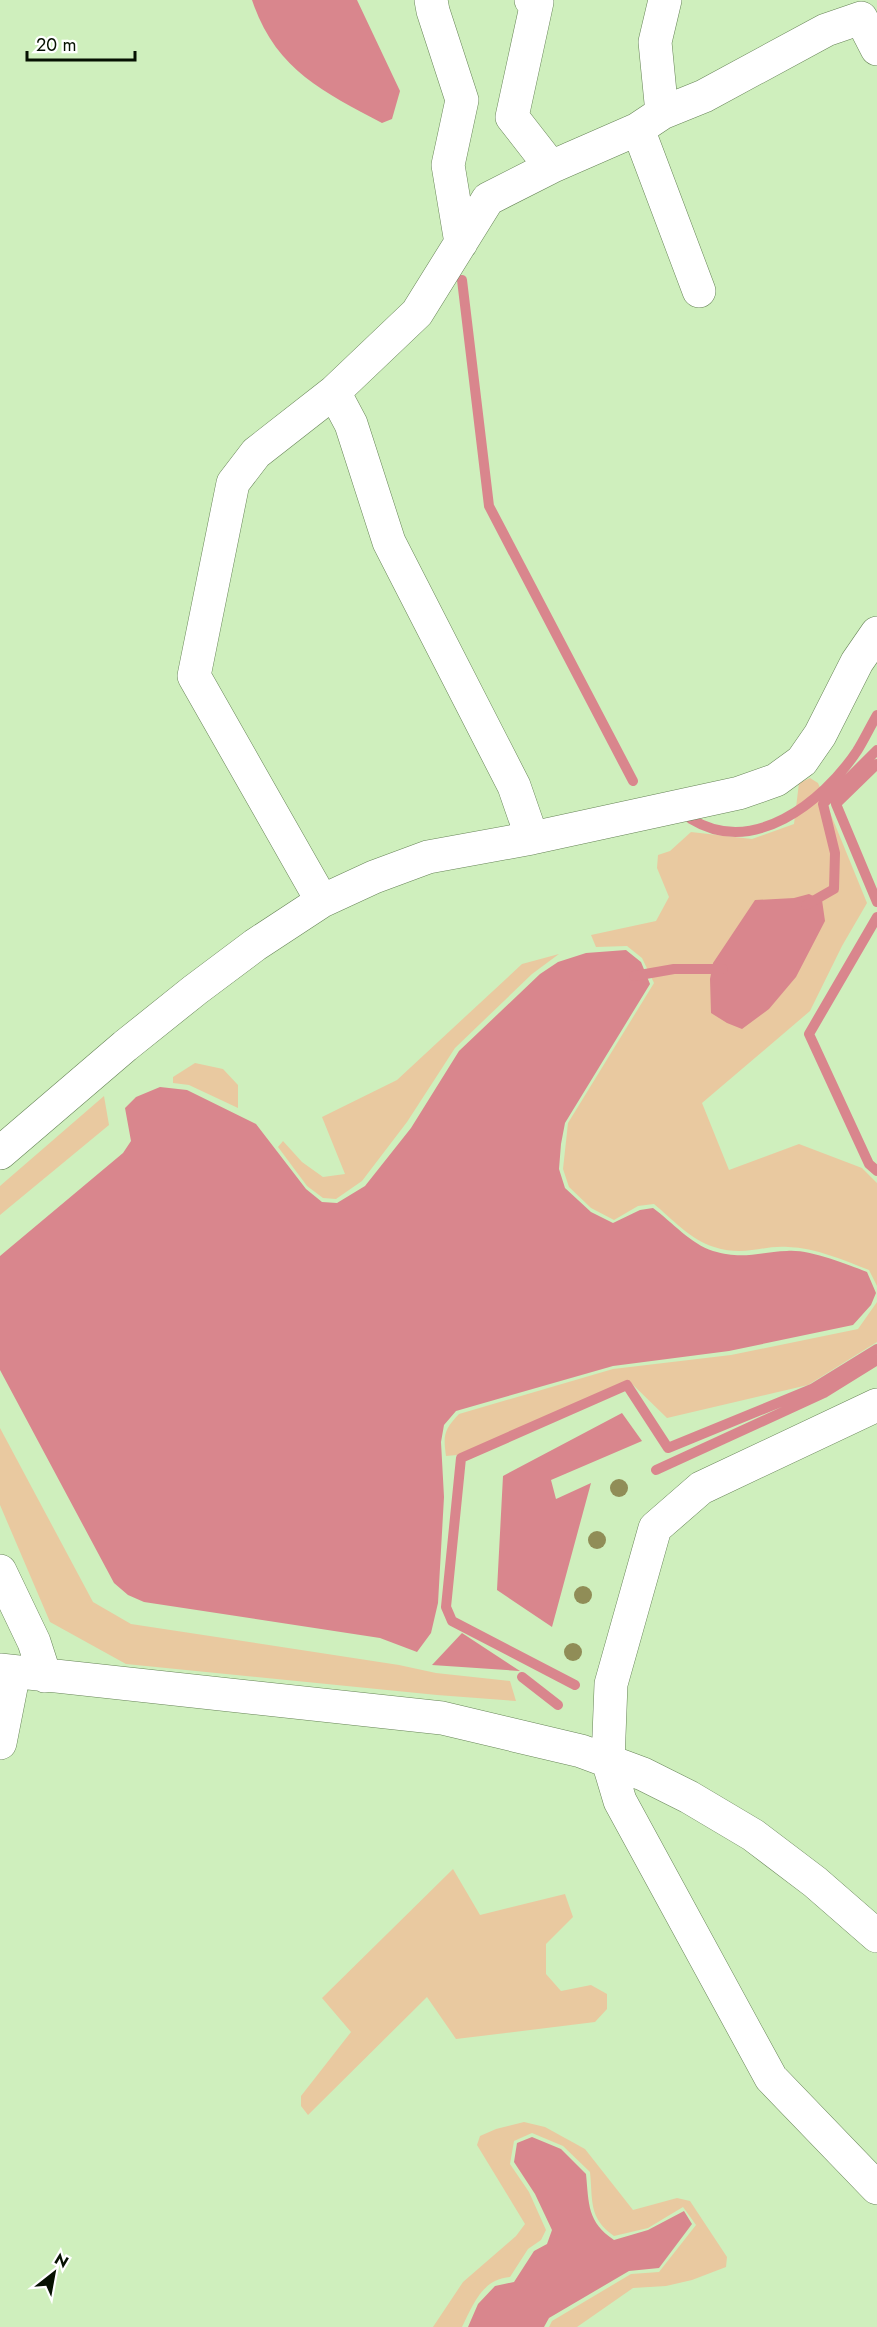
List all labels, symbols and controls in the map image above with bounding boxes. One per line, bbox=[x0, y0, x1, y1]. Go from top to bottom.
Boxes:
scale bar bbox=[27, 24, 135, 62]
text: 20 m bbox=[36, 32, 76, 58]
north arrow bbox=[24, 2243, 84, 2303]
text: N bbox=[50, 2247, 73, 2274]

